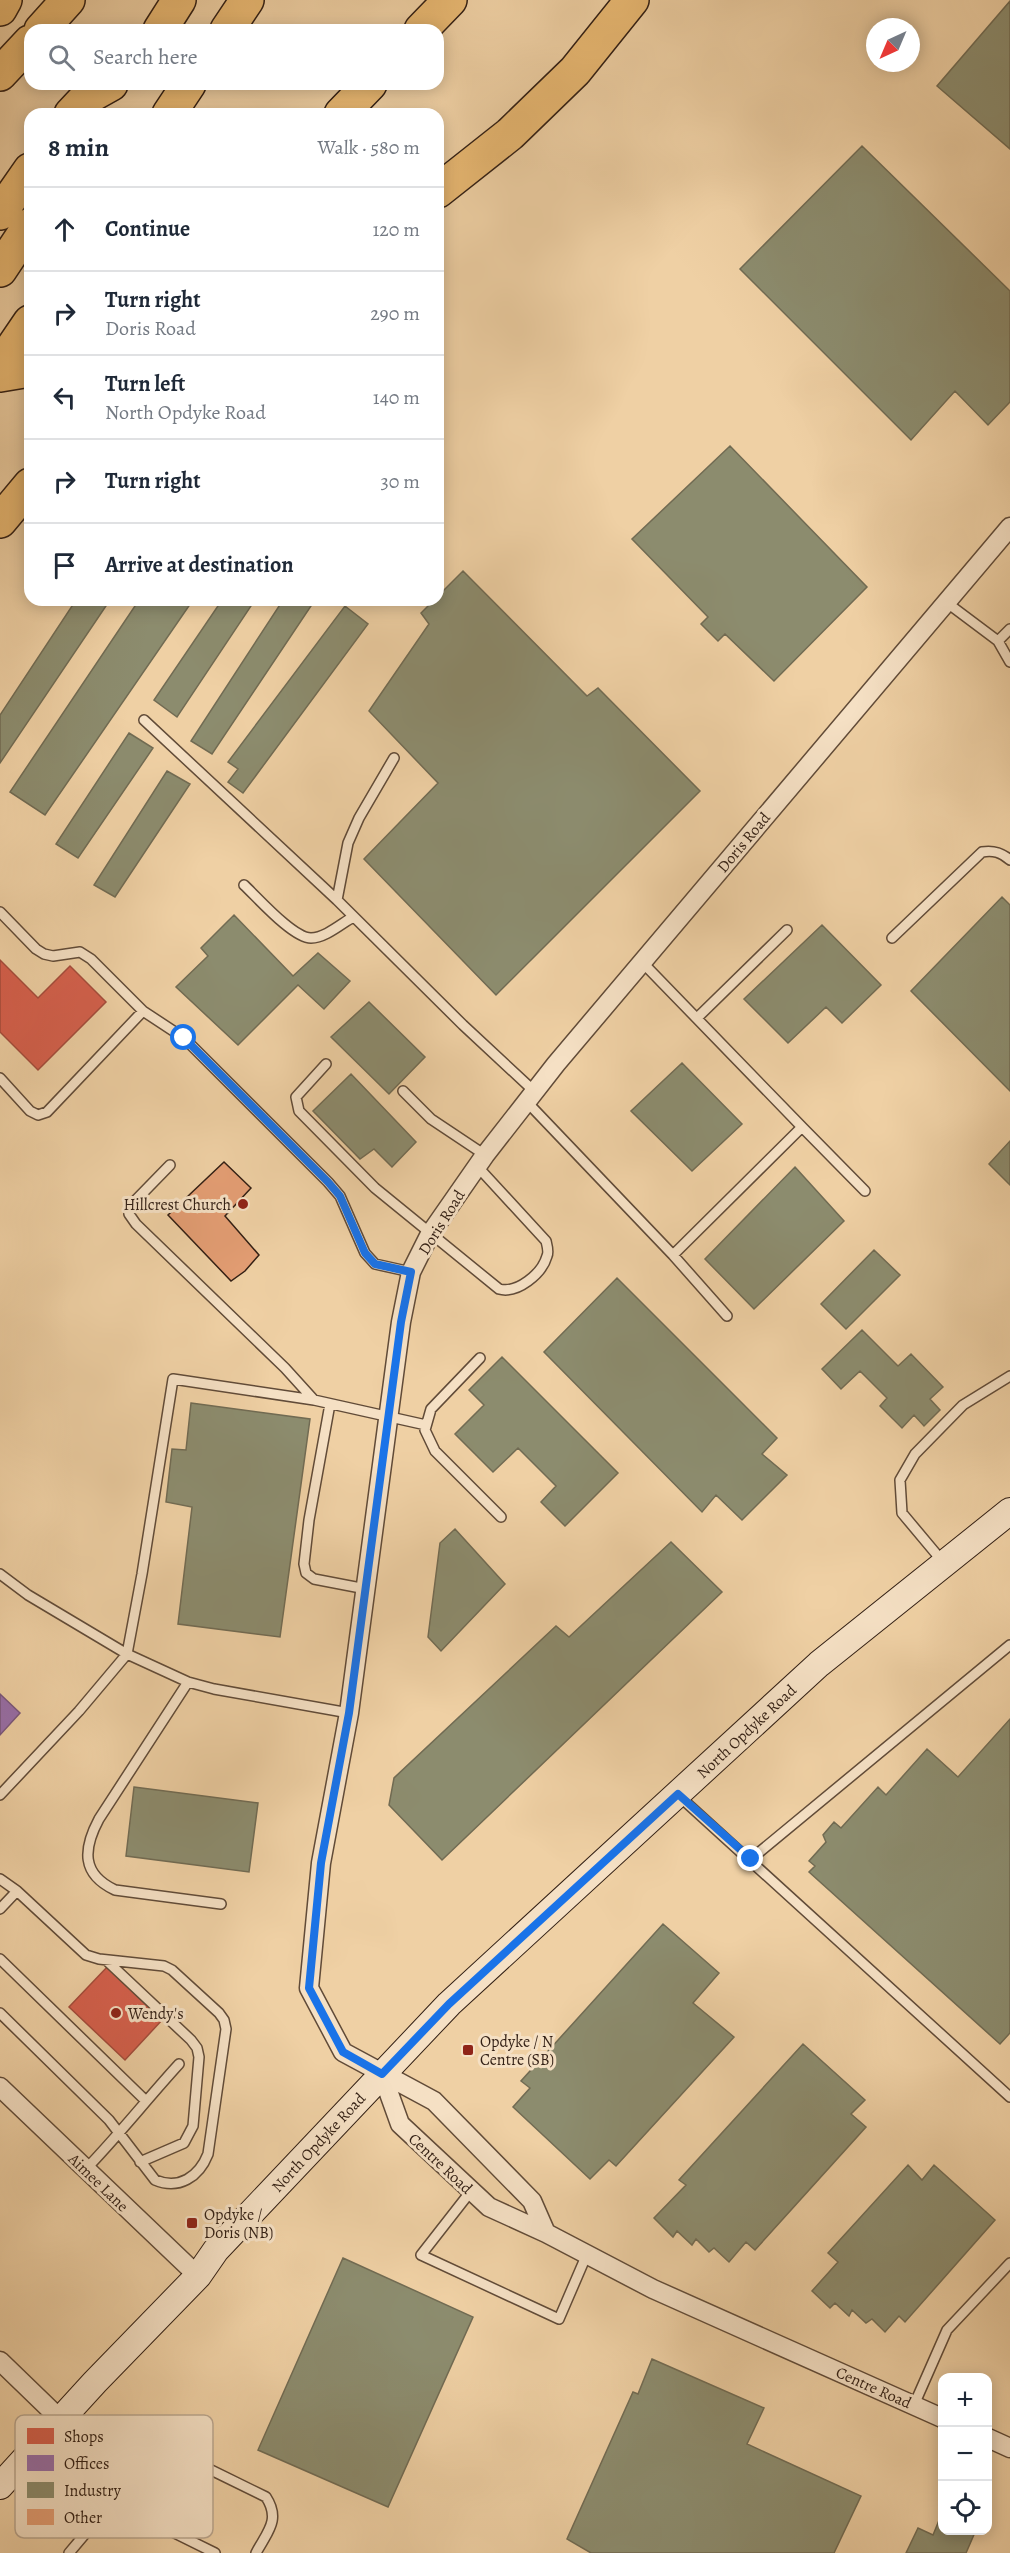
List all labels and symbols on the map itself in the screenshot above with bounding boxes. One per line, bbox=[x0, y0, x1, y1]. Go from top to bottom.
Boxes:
north arrow bbox=[866, 18, 920, 72]
street label: Doris Road bbox=[712, 807, 776, 878]
route start bbox=[170, 1024, 196, 1050]
street label: Doris Road bbox=[413, 1186, 471, 1259]
place label: Hillcrest Church bbox=[123, 1194, 231, 1216]
marker: Hillcrest Church bbox=[236, 1197, 250, 1211]
street label: North Opdyke Road bbox=[692, 1679, 802, 1784]
route end bbox=[737, 1845, 763, 1871]
place label: Wendy's bbox=[127, 2003, 184, 2025]
marker: Wendy's bbox=[109, 2006, 123, 2020]
place label: Opdyke / N Centre (SB) bbox=[480, 2031, 554, 2071]
marker: Opdyke / N Centre (SB) bbox=[461, 2043, 475, 2057]
street label: North Opdyke Road bbox=[267, 2088, 371, 2197]
street label: Centre Road bbox=[403, 2128, 478, 2200]
street label: Aimee Lane bbox=[63, 2148, 133, 2217]
place label: Opdyke / Doris (NB) bbox=[204, 2204, 273, 2244]
marker: Opdyke / Doris (NB) bbox=[185, 2216, 199, 2230]
street label: Centre Road bbox=[832, 2361, 915, 2415]
legend bbox=[15, 2415, 213, 2538]
text: Shops bbox=[64, 2426, 104, 2448]
text: Offices bbox=[64, 2453, 109, 2475]
text: Industry bbox=[64, 2480, 122, 2502]
text: Other bbox=[64, 2507, 102, 2529]

